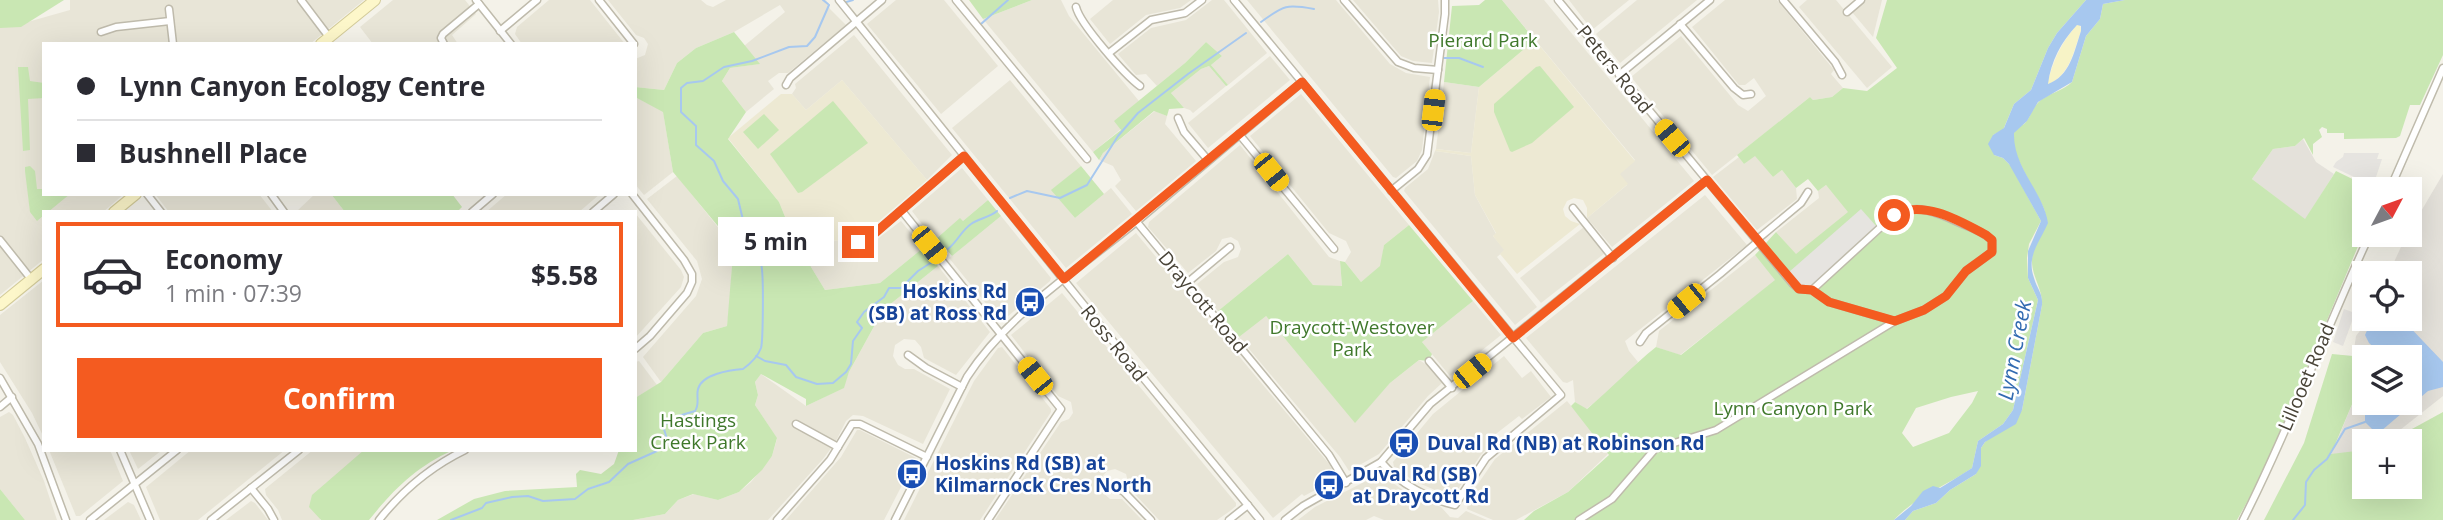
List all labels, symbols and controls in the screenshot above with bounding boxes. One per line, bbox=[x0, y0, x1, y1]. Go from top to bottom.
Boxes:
street label: Peters Road bbox=[1571, 19, 1659, 119]
park label: Pierard Park bbox=[1428, 27, 1538, 53]
text: Lynn Canyon Ecology Centre bbox=[119, 68, 485, 104]
car bbox=[1421, 88, 1446, 132]
car bbox=[1651, 115, 1694, 161]
text: Bushnell Place bbox=[119, 135, 307, 171]
car bbox=[1250, 149, 1293, 195]
north arrow bbox=[2352, 177, 2422, 247]
map controls bbox=[2352, 177, 2422, 499]
route start bbox=[1878, 199, 1910, 231]
callout: 5 min bbox=[718, 218, 834, 266]
car bbox=[908, 222, 951, 268]
text: 5 min bbox=[744, 225, 808, 257]
route end bbox=[842, 226, 874, 258]
text: Economy bbox=[165, 241, 283, 277]
icon: car bbox=[81, 243, 144, 306]
street label: Draycott Road bbox=[1153, 245, 1253, 359]
text: $5.58 bbox=[531, 257, 598, 293]
button: locate bbox=[2352, 261, 2422, 331]
text: 1 min · 07:39 bbox=[165, 277, 302, 309]
place label: Hoskins Rd (SB) at Ross Rd bbox=[869, 278, 1007, 326]
car bbox=[1664, 280, 1709, 322]
bus stop icon: Hoskins Rd (SB) at Ross Rd bbox=[1013, 285, 1047, 319]
water label: Lynn Creek bbox=[1991, 297, 2038, 402]
street label: Ross Road bbox=[1075, 299, 1153, 387]
park label: Draycott-Westover Park bbox=[1269, 314, 1435, 362]
street label: Lillooet Road bbox=[2272, 319, 2340, 435]
button: layers bbox=[2352, 345, 2422, 415]
car bbox=[1450, 350, 1495, 392]
car bbox=[1014, 353, 1057, 399]
button: Confirm bbox=[77, 358, 602, 438]
park label: Lynn Canyon Park bbox=[1713, 395, 1873, 421]
park label: Hastings Creek Park bbox=[650, 407, 746, 455]
bus stop icon: Duval Rd (NB) at Robinson Rd bbox=[1387, 426, 1421, 460]
button: + bbox=[2352, 429, 2422, 499]
place label: Duval Rd (NB) at Robinson Rd bbox=[1427, 430, 1705, 456]
place label: Hoskins Rd (SB) at Kilmarnock Cres North bbox=[935, 450, 1152, 498]
bus stop icon: Hoskins Rd (SB) at Kilmarnock Cres North bbox=[895, 457, 929, 491]
place label: Duval Rd (SB) at Draycott Rd bbox=[1352, 461, 1489, 509]
bus stop icon: Duval Rd (SB) at Draycott Rd bbox=[1312, 468, 1346, 502]

